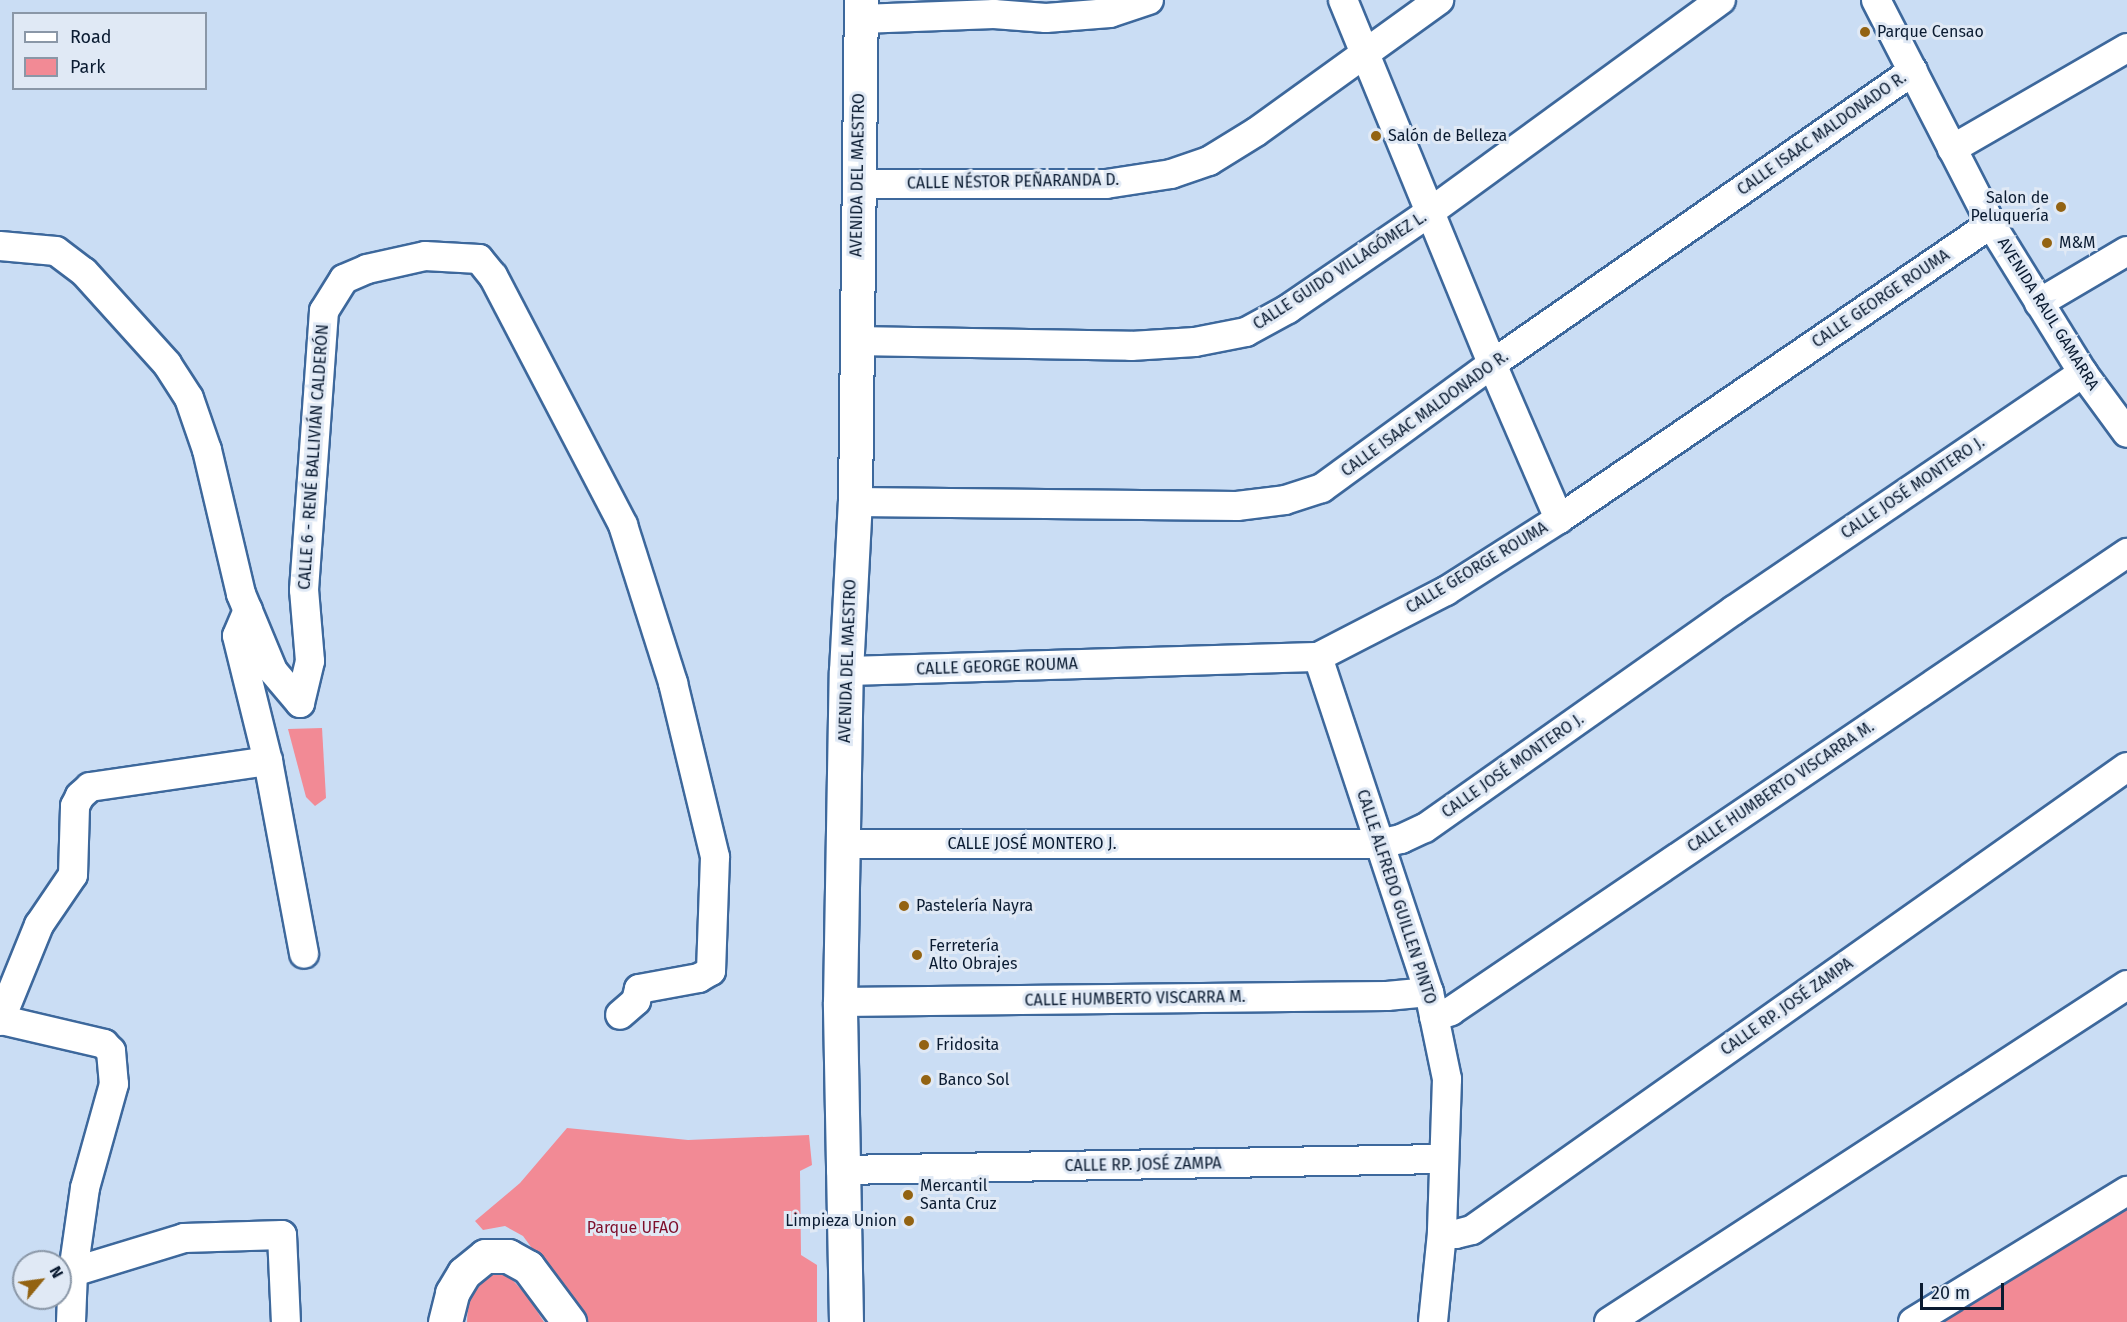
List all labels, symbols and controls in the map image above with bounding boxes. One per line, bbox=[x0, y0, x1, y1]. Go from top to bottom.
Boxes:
legend bbox=[12, 12, 207, 90]
place label: Parque Censao bbox=[1877, 22, 1984, 42]
marker: Parque Censao bbox=[1858, 25, 1872, 39]
text: Road bbox=[70, 26, 112, 48]
text: Park bbox=[70, 56, 105, 78]
street label: CALLE ISAAC MALDONADO R. bbox=[1734, 68, 1910, 200]
street label: AVENIDA DEL MAESTRO bbox=[847, 93, 869, 257]
place label: Salón de Belleza bbox=[1388, 126, 1507, 146]
marker: Salón de Belleza bbox=[1369, 129, 1383, 143]
street label: CALLE NÉSTOR PEÑARANDA D. bbox=[907, 171, 1119, 193]
place label: Salon de Peluquería bbox=[1970, 188, 2049, 226]
marker: Salon de Peluquería bbox=[2054, 200, 2068, 214]
street label: CALLE GUIDO VILLAGÓMEZ L. bbox=[1250, 208, 1430, 334]
place label: M&M bbox=[2059, 233, 2096, 253]
street label: AVENIDA RAUL GAMARRA bbox=[1993, 234, 2103, 394]
marker: M&M bbox=[2040, 236, 2054, 250]
street label: CALLE GEORGE ROUMA bbox=[1809, 246, 1953, 352]
street label: CALLE 6 - RENÉ BALLIVIÁN CALDERÓN bbox=[295, 324, 333, 590]
street label: CALLE ISAAC MALDONADO R. bbox=[1338, 347, 1512, 481]
street label: CALLE JOSÉ MONTERO J. bbox=[1838, 433, 1988, 543]
street label: CALLE GEORGE ROUMA bbox=[1403, 518, 1551, 618]
street label: AVENIDA DEL MAESTRO bbox=[836, 579, 860, 743]
street label: CALLE GEORGE ROUMA bbox=[916, 655, 1078, 679]
street label: CALLE JOSÉ MONTERO J. bbox=[1438, 710, 1588, 822]
street label: CALLE HUMBERTO VISCARRA M. bbox=[1684, 717, 1878, 857]
street label: CALLE ALFREDO GUILLEN PINTO bbox=[1352, 787, 1440, 1007]
street label: CALLE JOSÉ MONTERO J. bbox=[947, 834, 1117, 854]
place label: Pastelería Nayra bbox=[916, 896, 1033, 916]
marker: Pastelería Nayra bbox=[897, 899, 911, 913]
place label: Ferretería Alto Obrajes bbox=[929, 936, 1017, 974]
marker: Ferretería Alto Obrajes bbox=[910, 948, 924, 962]
street label: CALLE RP. JOSÉ ZAMPA bbox=[1717, 954, 1857, 1060]
street label: CALLE HUMBERTO VISCARRA M. bbox=[1024, 987, 1246, 1011]
place label: Fridosita bbox=[936, 1035, 999, 1055]
marker: Fridosita bbox=[917, 1038, 931, 1052]
place label: Banco Sol bbox=[938, 1070, 1009, 1090]
marker: Banco Sol bbox=[919, 1073, 933, 1087]
street label: CALLE RP. JOSÉ ZAMPA bbox=[1064, 1154, 1222, 1176]
place label: Mercantil Santa Cruz bbox=[920, 1176, 997, 1214]
marker: Mercantil Santa Cruz bbox=[901, 1188, 915, 1202]
place label: Limpieza Union bbox=[785, 1211, 897, 1231]
marker: Limpieza Union bbox=[902, 1214, 916, 1228]
park label: Parque UFAO bbox=[587, 1218, 679, 1238]
north arrow bbox=[12, 1250, 72, 1310]
text: N bbox=[46, 1263, 67, 1281]
scale bar bbox=[1923, 1271, 2007, 1309]
text: 20 m bbox=[1931, 1282, 1970, 1304]

